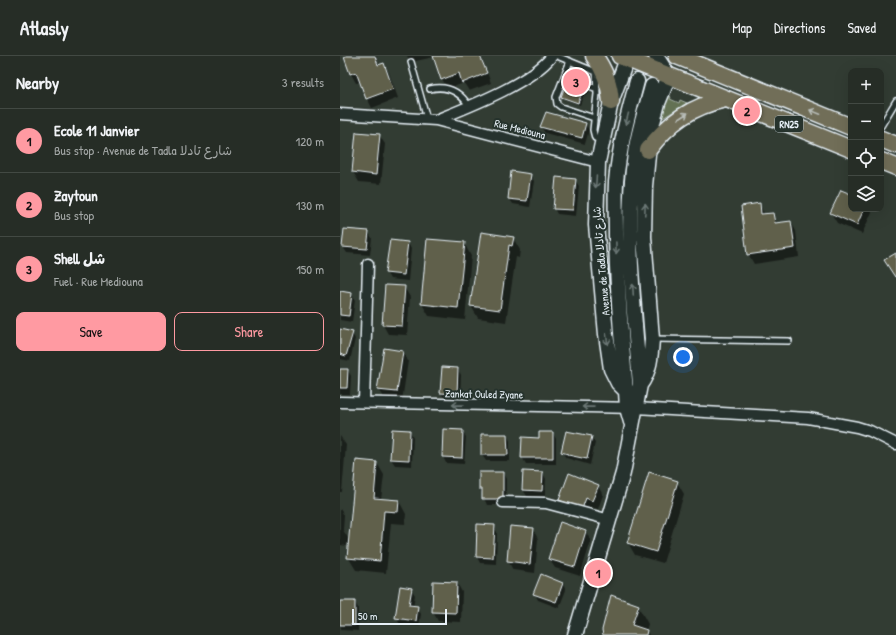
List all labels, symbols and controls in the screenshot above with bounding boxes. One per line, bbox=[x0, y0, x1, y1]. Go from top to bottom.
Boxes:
text: Atlasly bbox=[20, 15, 69, 41]
text: Map bbox=[732, 18, 752, 37]
text: Directions bbox=[774, 18, 825, 37]
text: Saved bbox=[847, 18, 876, 37]
pin: 3 bbox=[563, 67, 589, 97]
map controls bbox=[848, 68, 884, 212]
button: + bbox=[848, 68, 884, 104]
text: Nearby bbox=[16, 71, 59, 94]
text: 3 results bbox=[282, 73, 324, 91]
pin: 2 bbox=[734, 96, 760, 126]
button: − bbox=[848, 104, 884, 140]
one-way arrow bbox=[809, 108, 821, 115]
one-way arrow bbox=[623, 112, 630, 125]
one-way arrow bbox=[677, 112, 688, 120]
street label: Rue Mediouna bbox=[493, 116, 548, 142]
road number: RN25 bbox=[775, 116, 803, 132]
text: Ecole 11 Janvier bbox=[54, 120, 140, 141]
text: 1 bbox=[27, 132, 31, 150]
text: 120 m bbox=[296, 132, 324, 150]
button: locate bbox=[848, 140, 884, 176]
text: Bus stop · Avenue de Tadla شارع تادلا bbox=[54, 141, 232, 159]
one-way arrow bbox=[593, 175, 600, 188]
button: layers bbox=[848, 176, 884, 212]
text: Zaytoun bbox=[54, 185, 98, 206]
text: 2 bbox=[26, 196, 32, 214]
text: 130 m bbox=[296, 196, 324, 214]
one-way arrow bbox=[641, 203, 648, 216]
text: Bus stop bbox=[54, 206, 94, 224]
street label: Avenue de Tadla شارع تادلا bbox=[589, 206, 615, 316]
one-way arrow bbox=[612, 241, 620, 254]
text: Shell شل bbox=[54, 248, 105, 269]
text: 3 bbox=[26, 260, 32, 278]
text: 150 m bbox=[296, 260, 324, 278]
text: Fuel · Rue Mediouna bbox=[54, 272, 143, 290]
one-way arrow bbox=[629, 284, 636, 297]
button: Save bbox=[16, 312, 166, 351]
button: Share bbox=[174, 312, 324, 351]
one-way arrow bbox=[603, 332, 611, 345]
your location bbox=[673, 347, 693, 367]
street label: Zankat Ouled Zyane bbox=[445, 386, 524, 402]
one-way arrow bbox=[452, 401, 465, 409]
one-way arrow bbox=[582, 404, 595, 411]
pin: 1 bbox=[585, 558, 611, 588]
scale bar bbox=[352, 607, 447, 626]
text: 50 m bbox=[358, 609, 378, 623]

